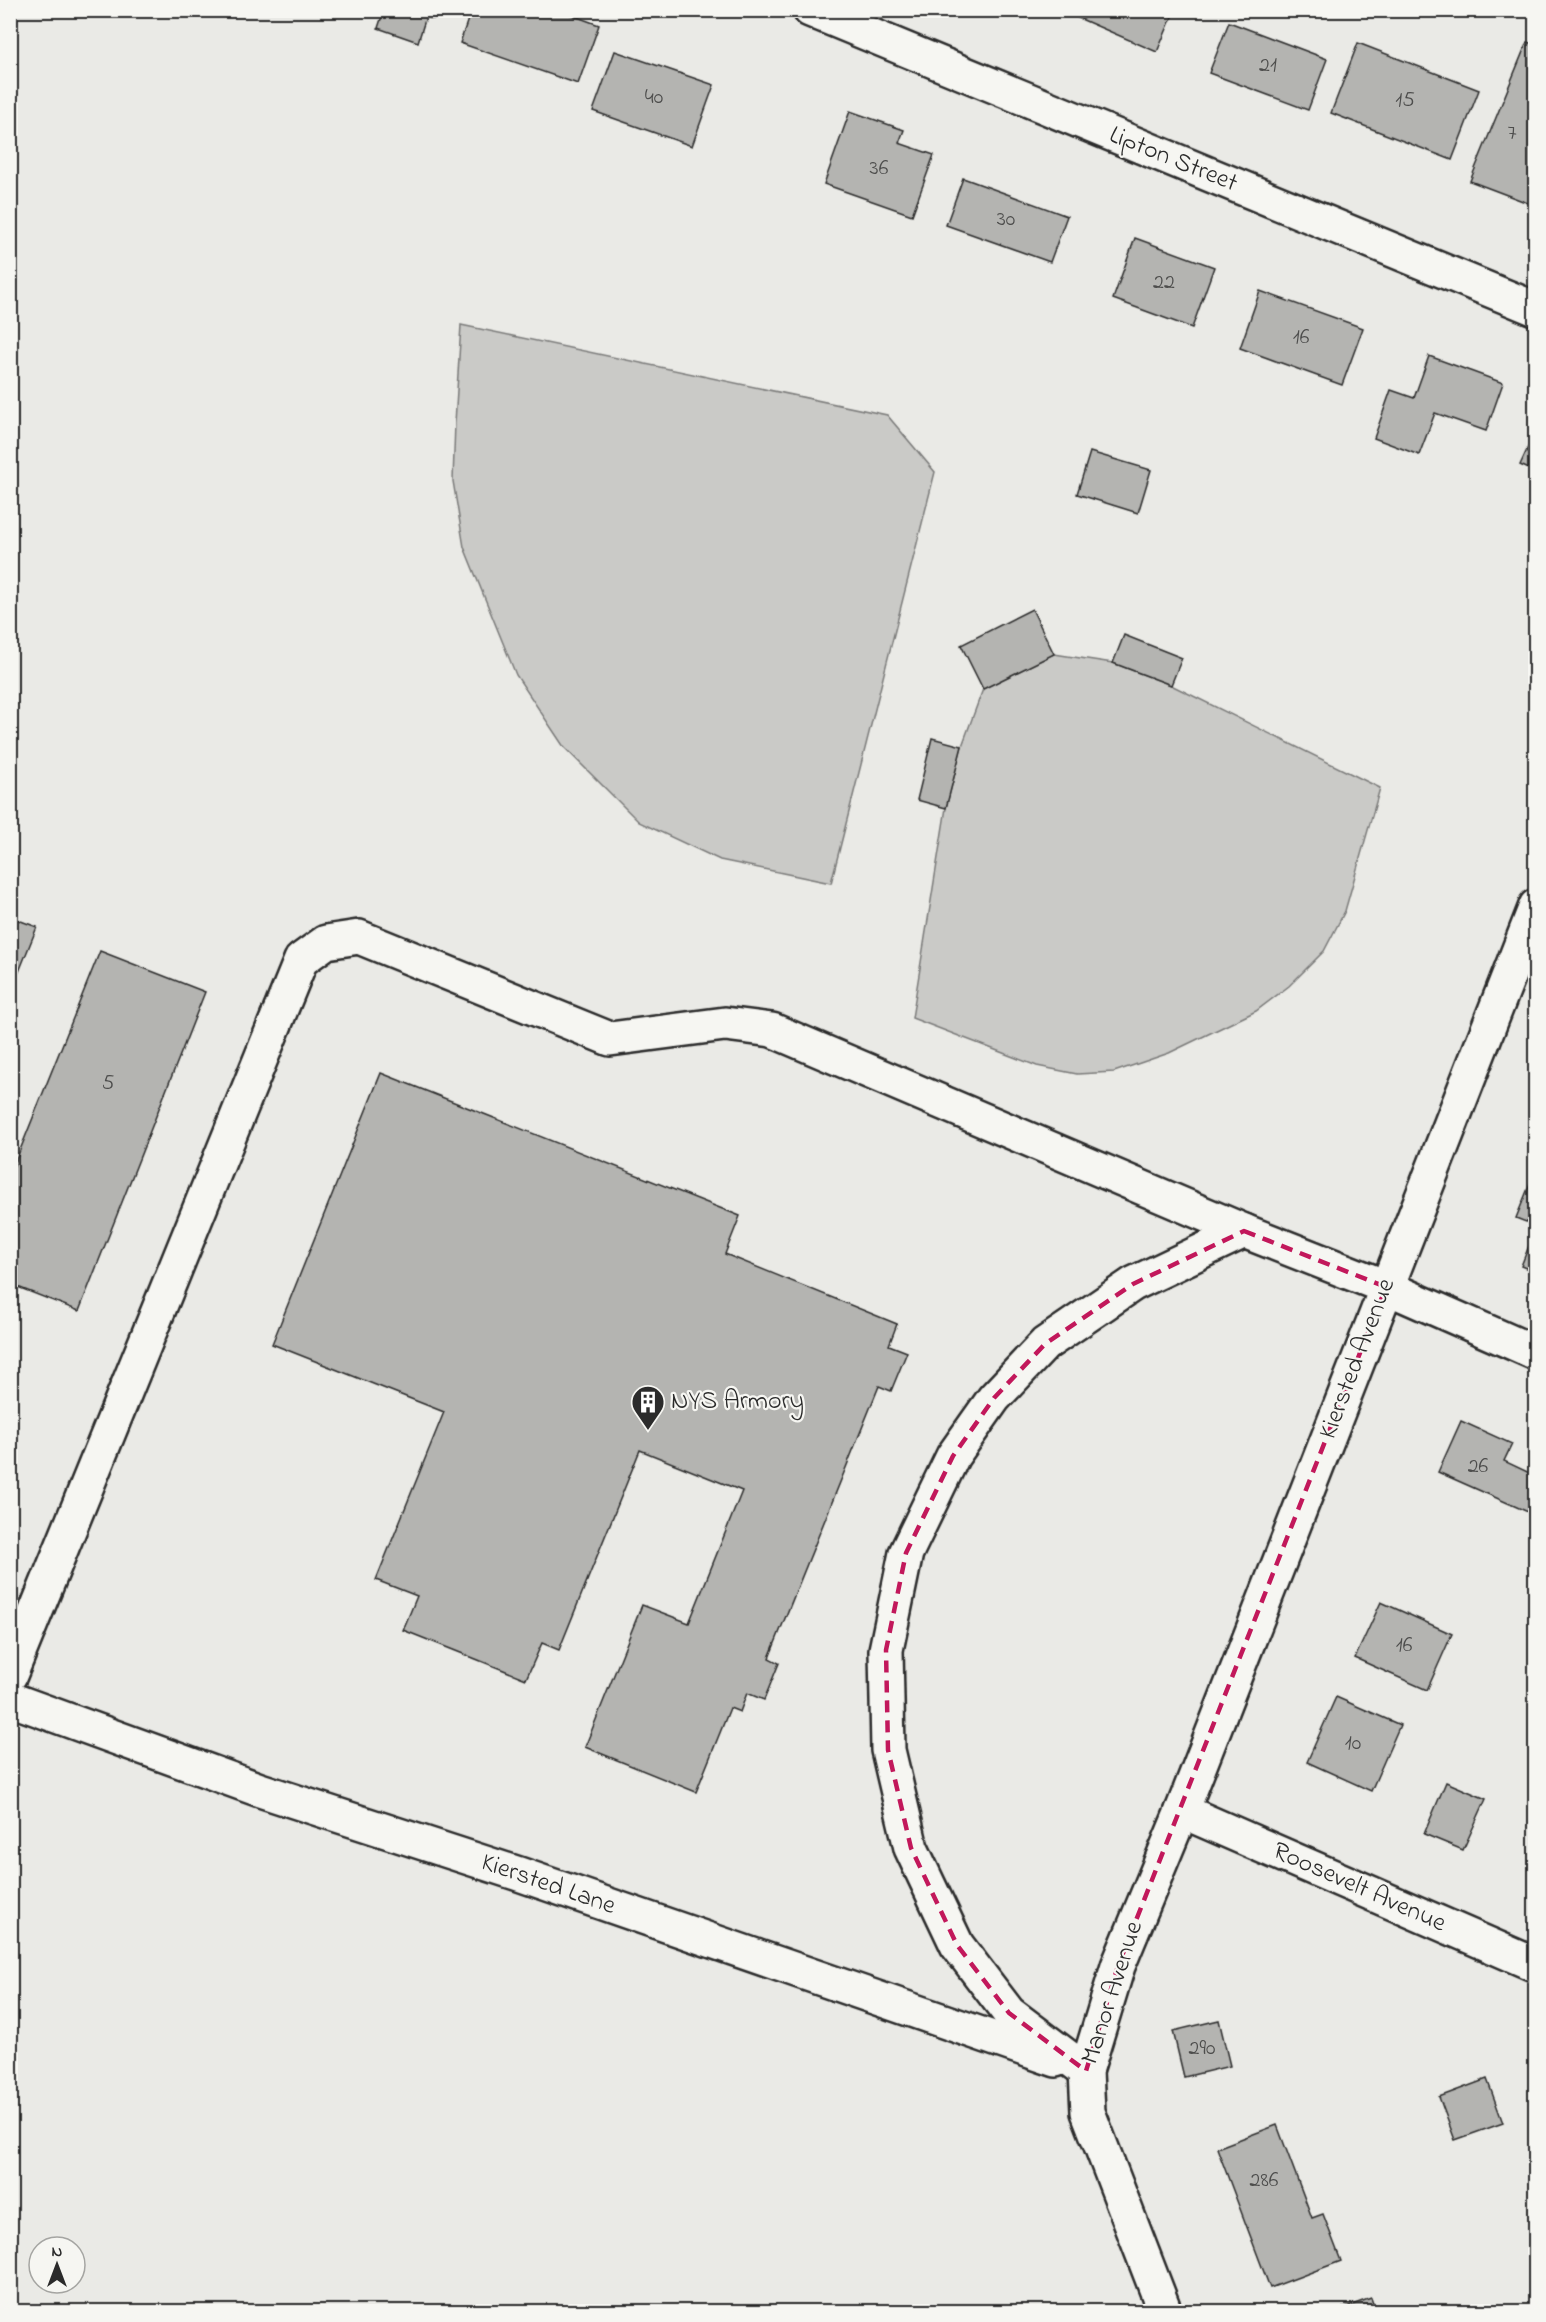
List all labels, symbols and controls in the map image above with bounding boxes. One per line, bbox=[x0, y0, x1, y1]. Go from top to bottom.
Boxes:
house number: 21 bbox=[1259, 50, 1277, 82]
house number: 40 bbox=[645, 82, 663, 114]
house number: 15 bbox=[1395, 85, 1415, 117]
street label: Lipton Street bbox=[1103, 117, 1243, 203]
house number: 7 bbox=[1507, 118, 1517, 150]
house number: 36 bbox=[870, 153, 889, 185]
house number: 30 bbox=[997, 204, 1015, 236]
house number: 22 bbox=[1153, 267, 1175, 299]
house number: 16 bbox=[1293, 322, 1310, 354]
house number: 5 bbox=[102, 1068, 114, 1100]
street label: Kiersted Avenue bbox=[1310, 1273, 1406, 1445]
place label: NYS Armory bbox=[671, 1383, 804, 1421]
building icon: NYS Armory bbox=[630, 1384, 666, 1431]
house number: 26 bbox=[1468, 1451, 1489, 1483]
house number: 16 bbox=[1396, 1630, 1413, 1662]
house number: 10 bbox=[1345, 1728, 1361, 1760]
street label: Roosevelt Avenue bbox=[1266, 1833, 1452, 1943]
street label: Kiersted Lane bbox=[476, 1844, 621, 1926]
street label: Manor Avenue bbox=[1072, 1916, 1154, 2069]
house number: 290 bbox=[1188, 2033, 1216, 2065]
house number: 286 bbox=[1250, 2165, 1279, 2197]
north arrow bbox=[27, 2235, 87, 2295]
text: N bbox=[52, 2240, 63, 2264]

